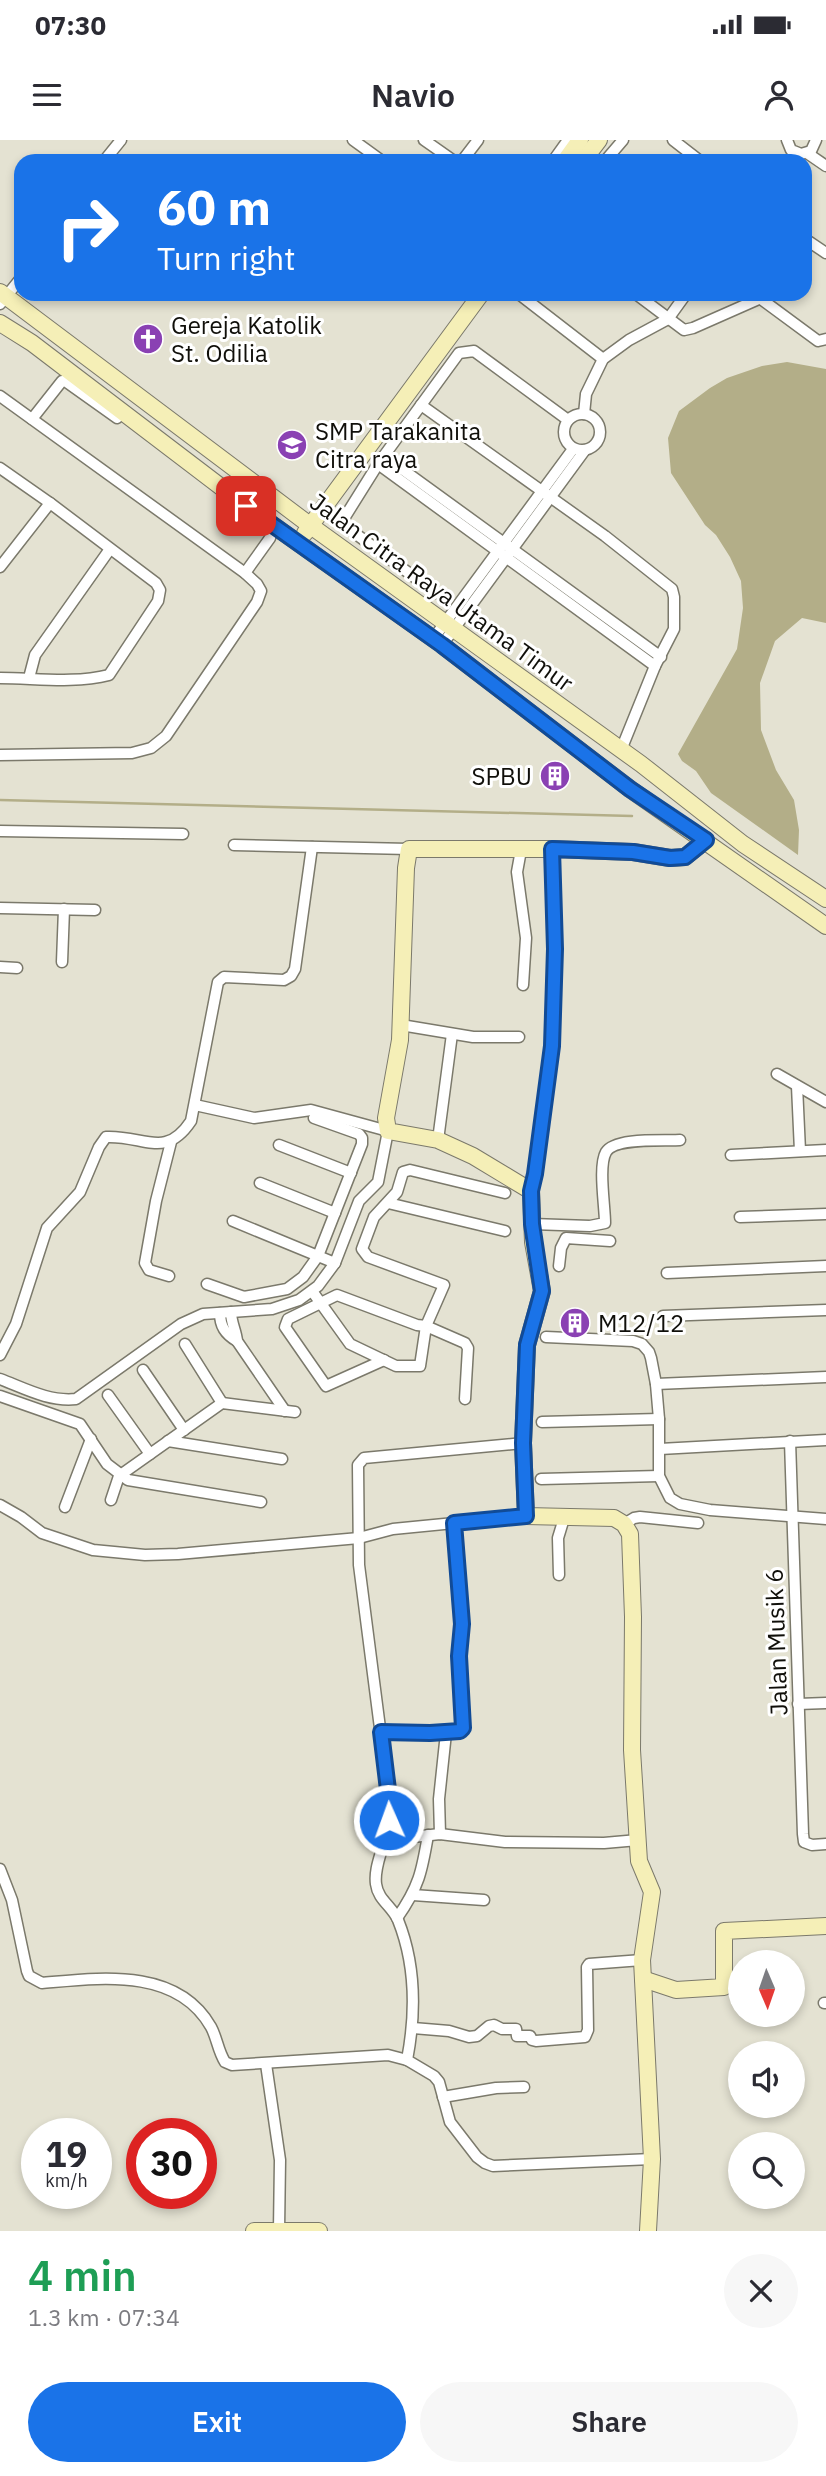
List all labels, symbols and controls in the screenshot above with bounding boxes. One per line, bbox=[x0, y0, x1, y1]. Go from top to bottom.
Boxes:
text: 07:30 bbox=[35, 8, 106, 42]
text: Navio bbox=[371, 74, 455, 116]
icon: menu bbox=[28, 76, 66, 114]
icon: person bbox=[760, 76, 798, 114]
text: 60 m bbox=[157, 175, 271, 238]
icon: right bbox=[42, 182, 133, 273]
text: Turn right bbox=[157, 237, 295, 279]
place label: Gereja Katolik St. Odilia bbox=[171, 309, 322, 369]
church icon: Gereja Katolik St. Odilia bbox=[131, 322, 165, 356]
place label: SMP Tarakanita Citra raya bbox=[315, 415, 481, 475]
school or university icon: SMP Tarakanita Citra raya bbox=[275, 428, 309, 462]
pin bbox=[216, 476, 276, 536]
street label: Jalan Citra Raya Utama Timur bbox=[304, 486, 580, 699]
icon: arrive bbox=[227, 487, 265, 525]
building icon: SPBU bbox=[538, 759, 572, 793]
place label: SPBU bbox=[472, 760, 532, 792]
building icon: M12/12 bbox=[558, 1306, 592, 1340]
place label: M12/12 bbox=[598, 1307, 684, 1339]
street label: Jalan Musik 6 bbox=[757, 1568, 795, 1716]
position arrow bbox=[352, 1783, 426, 1857]
north arrow bbox=[728, 1950, 805, 2026]
map controls bbox=[728, 1950, 805, 2209]
button: sound bbox=[728, 2041, 805, 2118]
speed limit sign: 30 bbox=[126, 2118, 217, 2209]
text: 19 bbox=[45, 2131, 88, 2177]
button: search bbox=[728, 2132, 805, 2209]
text: km/h bbox=[45, 2169, 88, 2192]
text: 4 min bbox=[28, 2248, 137, 2303]
button: close bbox=[724, 2254, 798, 2328]
text: 1.3 km · 07:34 bbox=[28, 2302, 180, 2332]
button: Exit bbox=[28, 2382, 406, 2462]
button: Share bbox=[420, 2382, 798, 2462]

